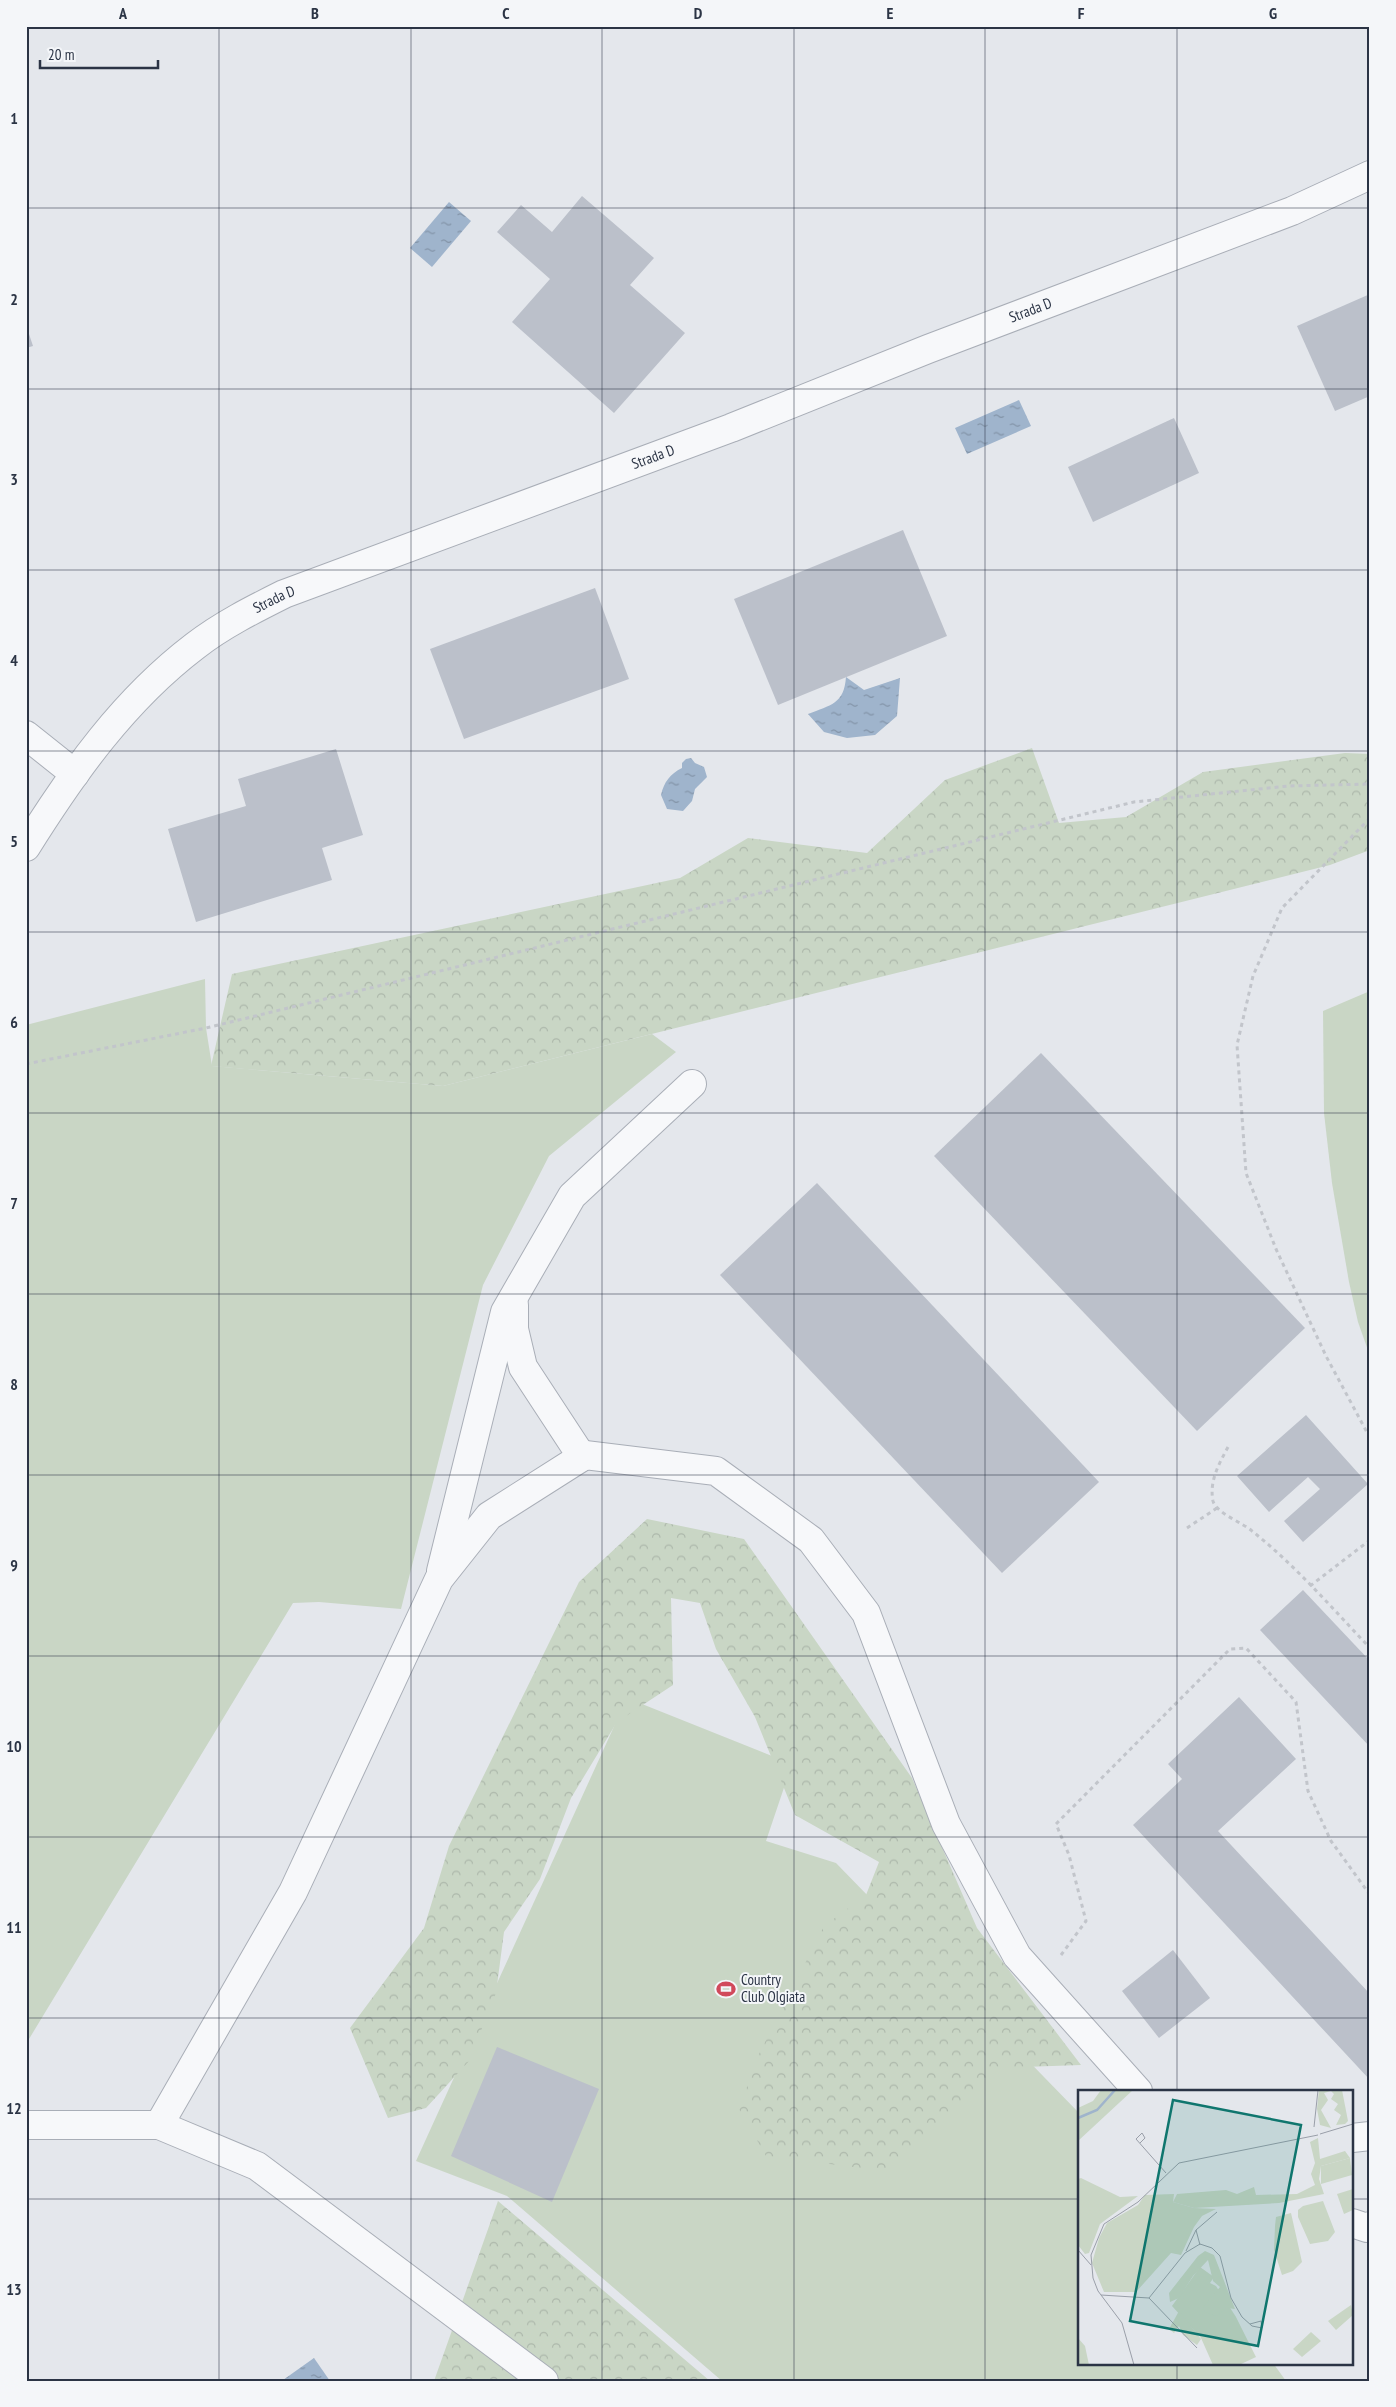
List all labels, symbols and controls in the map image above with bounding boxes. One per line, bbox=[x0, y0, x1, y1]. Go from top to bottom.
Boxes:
text: A bbox=[118, 3, 128, 23]
text: B bbox=[311, 3, 319, 23]
text: C bbox=[502, 3, 510, 23]
text: D bbox=[694, 3, 703, 23]
text: E bbox=[887, 3, 894, 23]
text: F bbox=[1078, 3, 1085, 23]
text: G bbox=[1269, 3, 1277, 23]
scale bar bbox=[40, 38, 158, 70]
text: 20 m bbox=[48, 45, 74, 64]
text: 1 bbox=[10, 108, 18, 128]
text: 2 bbox=[10, 289, 18, 309]
street label: Strada D bbox=[1006, 293, 1054, 326]
street label: Strada D bbox=[629, 440, 677, 473]
text: 3 bbox=[10, 469, 18, 489]
street label: Strada D bbox=[250, 581, 297, 617]
text: 4 bbox=[10, 650, 18, 670]
text: 5 bbox=[10, 831, 18, 851]
text: 6 bbox=[10, 1012, 18, 1032]
text: 7 bbox=[10, 1193, 18, 1213]
text: 8 bbox=[10, 1374, 18, 1394]
text: 9 bbox=[10, 1555, 18, 1575]
text: 10 bbox=[6, 1736, 22, 1756]
text: 11 bbox=[6, 1917, 22, 1937]
place label: Country Club Olgiata bbox=[741, 1970, 805, 2006]
sports icon: Country Club Olgiata bbox=[715, 1978, 737, 2000]
inset map bbox=[1078, 2090, 1354, 2364]
text: 12 bbox=[6, 2098, 22, 2118]
text: 13 bbox=[6, 2279, 22, 2299]

